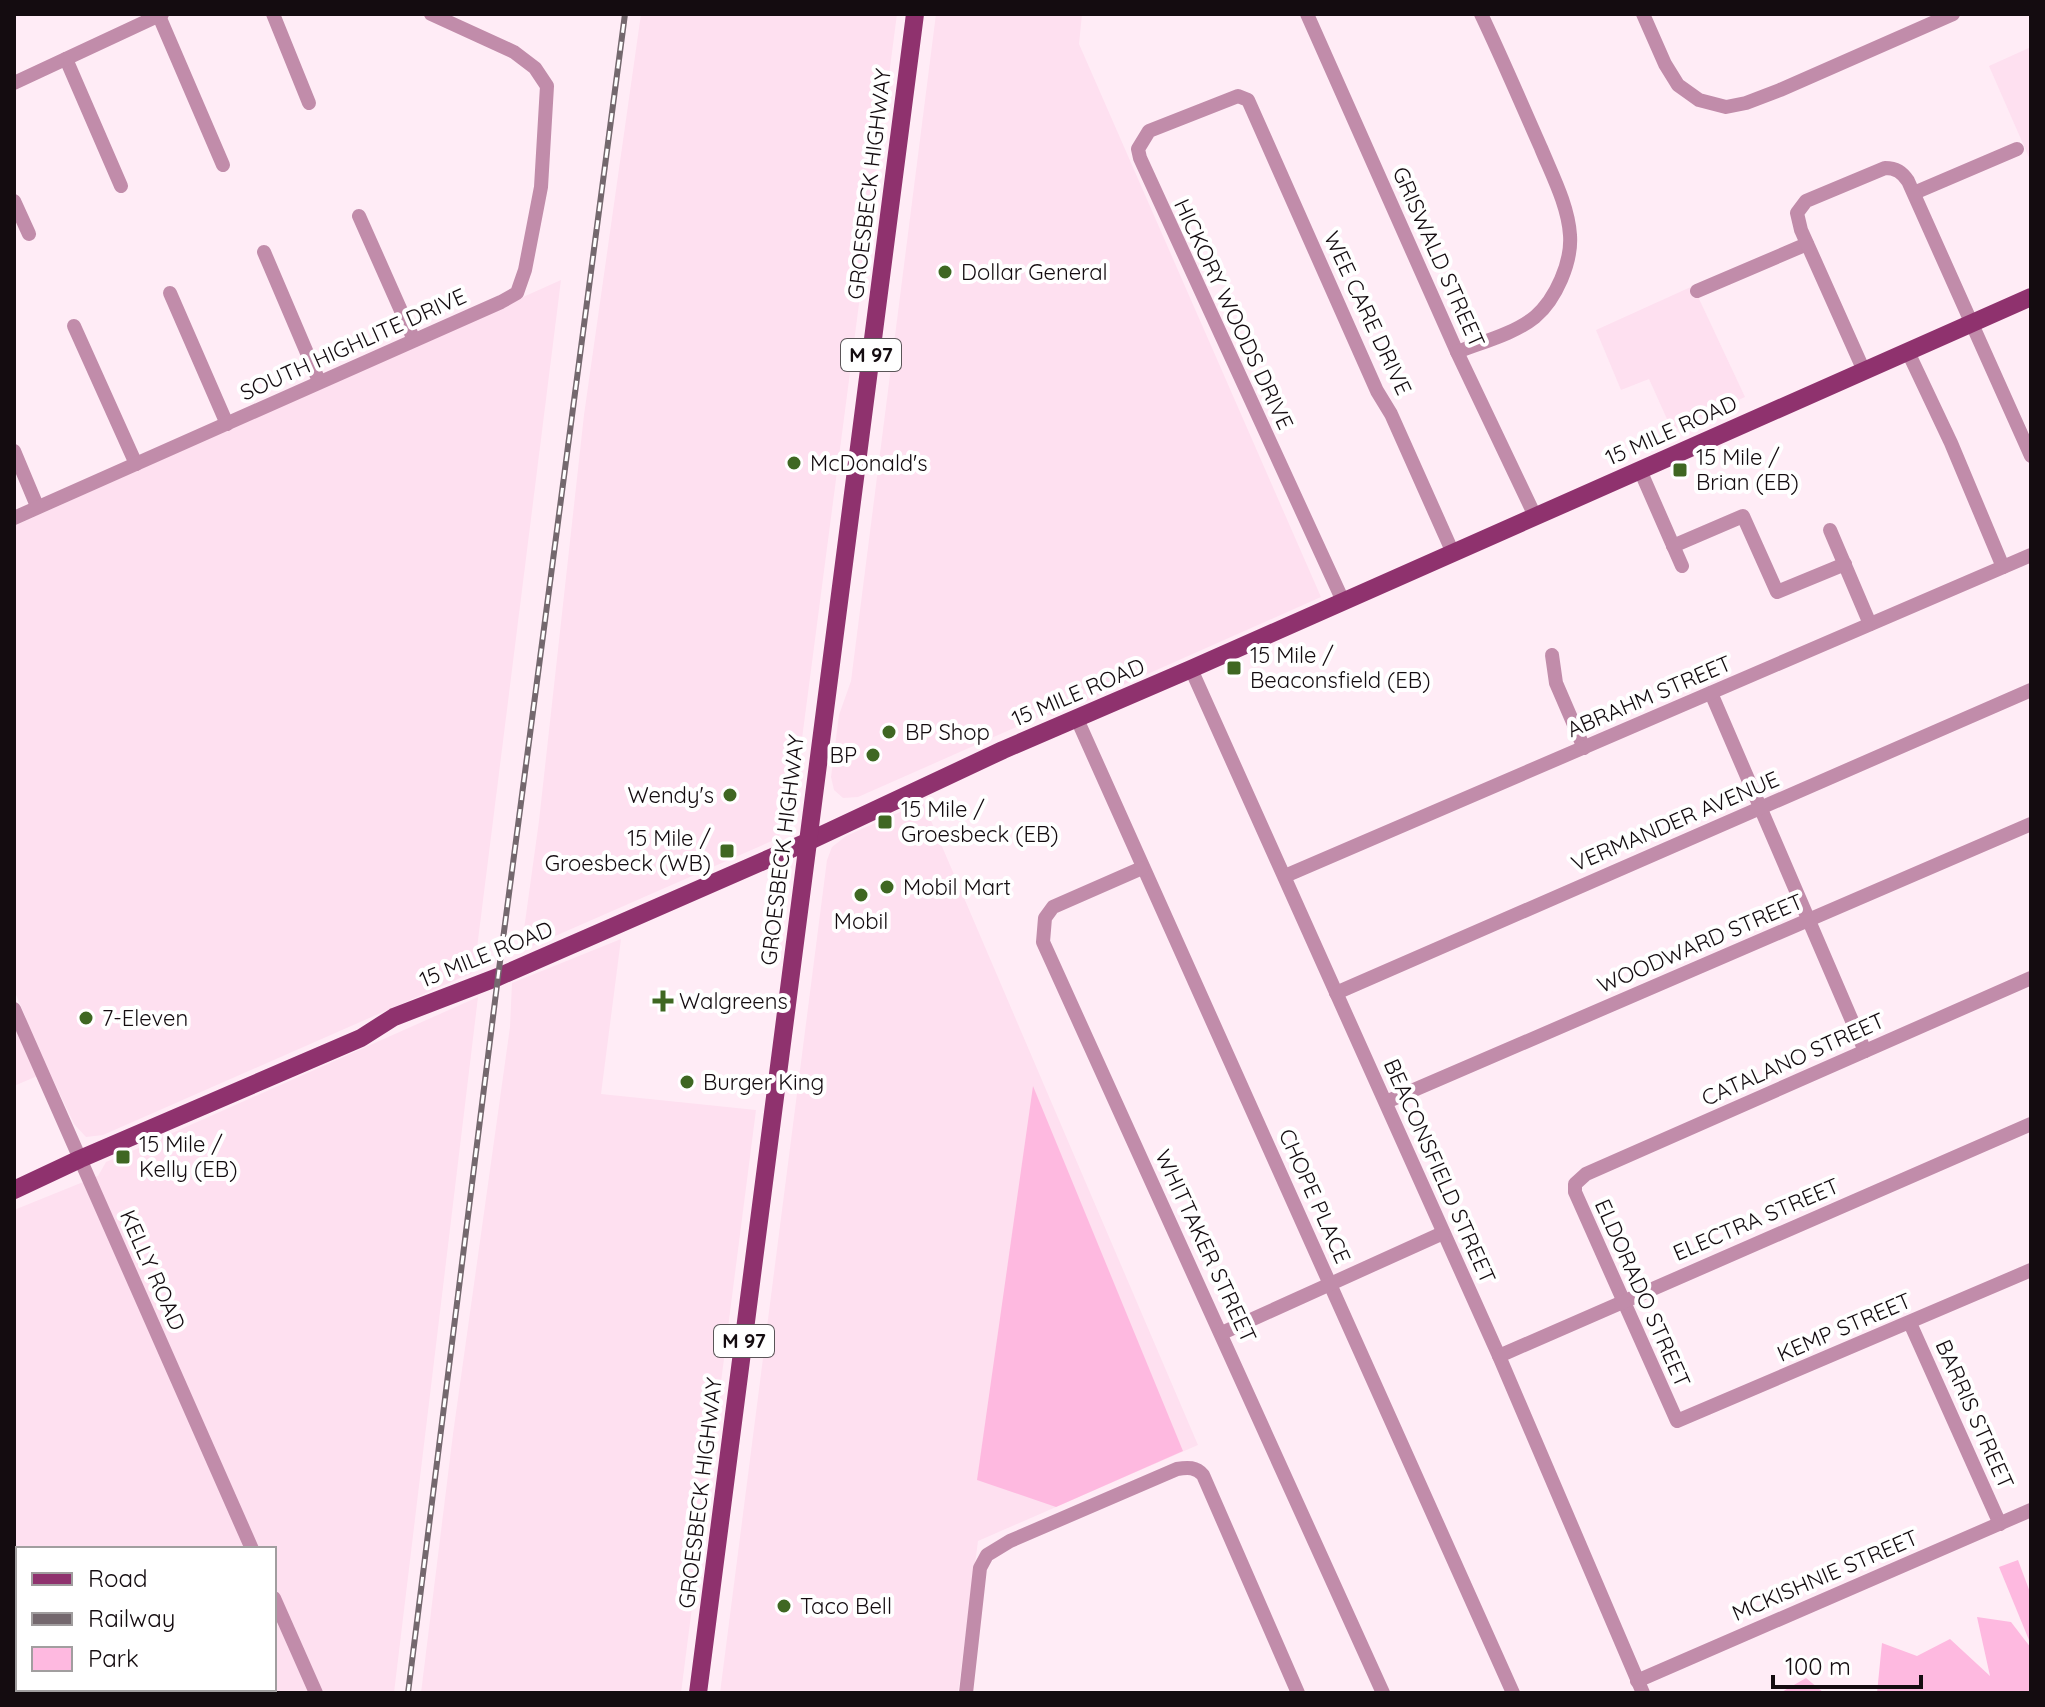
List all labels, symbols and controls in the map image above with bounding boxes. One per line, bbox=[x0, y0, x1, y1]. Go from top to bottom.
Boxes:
street label: GROESBECK HIGHWAY bbox=[841, 67, 897, 301]
street label: GRISWALD STREET bbox=[1387, 162, 1491, 352]
street label: HICKORY WOODS DRIVE bbox=[1168, 194, 1300, 434]
street label: WEE CARE DRIVE bbox=[1318, 227, 1418, 399]
place label: Dollar General bbox=[961, 258, 1108, 286]
marker: Dollar General bbox=[936, 263, 954, 281]
street label: SOUTH HIGHLITE DRIVE bbox=[236, 281, 470, 407]
road number: M 97 bbox=[841, 339, 901, 371]
street label: 15 MILE ROAD bbox=[1601, 388, 1741, 472]
place label: 15 Mile / Brian (EB) bbox=[1696, 443, 1799, 496]
place label: McDonald's bbox=[810, 449, 928, 477]
marker: McDonald's bbox=[785, 454, 803, 472]
marker: 15 Mile / Brian (EB) bbox=[1671, 461, 1689, 479]
place label: 15 Mile / Beaconsfield (EB) bbox=[1250, 641, 1430, 694]
street label: ABRAHM STREET bbox=[1562, 649, 1736, 743]
street label: 15 MILE ROAD bbox=[1007, 651, 1149, 733]
marker: 15 Mile / Beaconsfield (EB) bbox=[1225, 659, 1243, 677]
place label: BP Shop bbox=[905, 718, 990, 746]
marker: BP Shop bbox=[880, 723, 898, 741]
street label: GROESBECK HIGHWAY bbox=[754, 733, 810, 967]
place label: BP bbox=[830, 741, 857, 769]
marker: BP bbox=[864, 746, 882, 764]
street label: VERMANDER AVENUE bbox=[1567, 765, 1783, 877]
place label: Wendy's bbox=[628, 781, 714, 809]
marker: Wendy's bbox=[721, 786, 739, 804]
place label: 15 Mile / Groesbeck (EB) bbox=[901, 795, 1059, 848]
marker: 15 Mile / Groesbeck (EB) bbox=[876, 813, 894, 831]
place label: 15 Mile / Groesbeck (WB) bbox=[545, 824, 712, 877]
marker: 15 Mile / Groesbeck (WB) bbox=[718, 842, 736, 860]
place label: Mobil Mart bbox=[903, 873, 1011, 901]
marker: Mobil Mart bbox=[878, 878, 896, 896]
marker: Mobil bbox=[852, 886, 870, 904]
street label: WOODWARD STREET bbox=[1593, 887, 1807, 999]
place label: Mobil bbox=[834, 907, 888, 935]
street label: 15 MILE ROAD bbox=[415, 915, 557, 993]
place label: Walgreens bbox=[679, 987, 788, 1015]
marker: Walgreens bbox=[654, 992, 672, 1010]
place label: 7-Eleven bbox=[102, 1004, 188, 1032]
street label: CATALANO STREET bbox=[1697, 1006, 1889, 1112]
marker: 7-Eleven bbox=[77, 1009, 95, 1027]
street label: BEACONSFIELD STREET bbox=[1378, 1054, 1502, 1288]
place label: Burger King bbox=[703, 1068, 824, 1096]
marker: Burger King bbox=[678, 1073, 696, 1091]
street label: CHOPE PLACE bbox=[1273, 1124, 1357, 1268]
place label: 15 Mile / Kelly (EB) bbox=[139, 1130, 237, 1183]
street label: WHITTAKER STREET bbox=[1149, 1145, 1263, 1347]
marker: 15 Mile / Kelly (EB) bbox=[114, 1148, 132, 1166]
street label: ELECTRA STREET bbox=[1669, 1171, 1843, 1267]
street label: ELDORADO STREET bbox=[1589, 1194, 1697, 1392]
street label: KELLY ROAD bbox=[114, 1205, 192, 1335]
street label: KEMP STREET bbox=[1773, 1286, 1915, 1368]
road number: M 97 bbox=[714, 1325, 774, 1357]
street label: BARRIS STREET bbox=[1930, 1335, 2020, 1493]
street label: GROESBECK HIGHWAY bbox=[672, 1376, 728, 1610]
street label: MCKISHNIE STREET bbox=[1728, 1523, 1922, 1627]
legend bbox=[16, 1547, 276, 1691]
text: Road bbox=[88, 1563, 148, 1593]
place label: Taco Bell bbox=[800, 1592, 892, 1620]
marker: Taco Bell bbox=[775, 1597, 793, 1615]
text: Railway bbox=[88, 1603, 175, 1633]
scale bar bbox=[1773, 1639, 1921, 1689]
text: Park bbox=[88, 1643, 139, 1673]
text: 100 m bbox=[1785, 1651, 1851, 1681]

